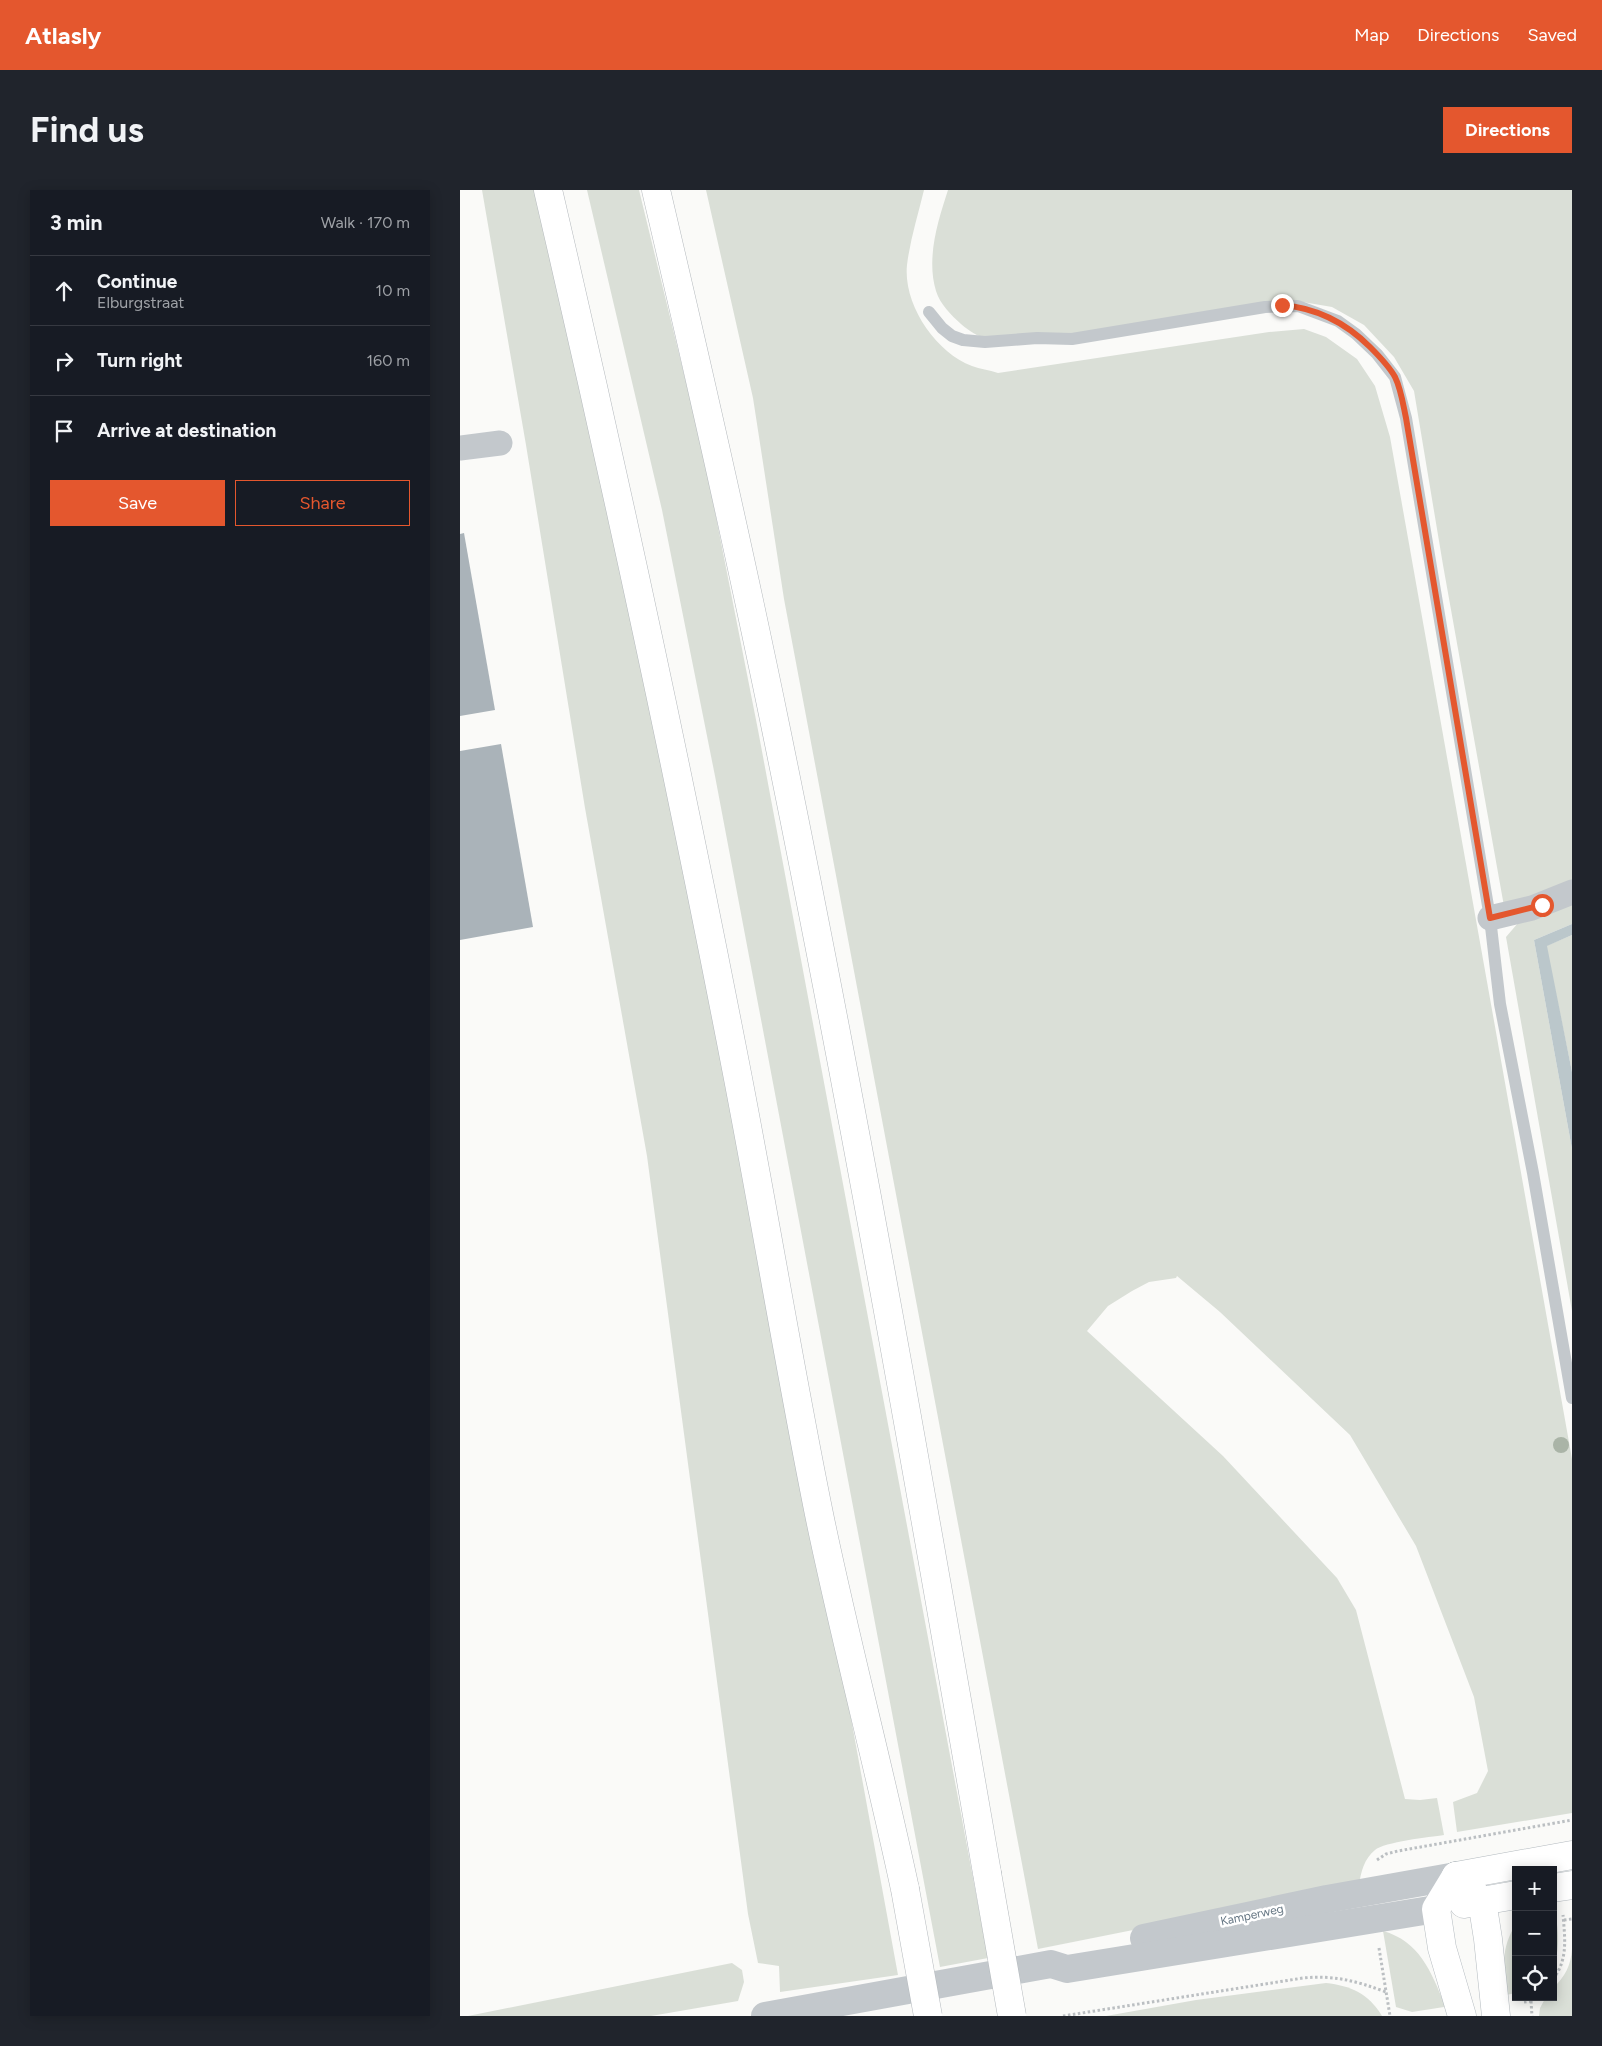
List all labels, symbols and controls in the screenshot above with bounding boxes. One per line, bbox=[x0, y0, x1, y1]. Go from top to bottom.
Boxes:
text: Atlasly bbox=[25, 21, 101, 50]
text: Map bbox=[1354, 24, 1389, 46]
text: Directions bbox=[1417, 24, 1499, 46]
text: Saved bbox=[1527, 24, 1577, 46]
button: Directions bbox=[1443, 107, 1572, 153]
text: Find us bbox=[30, 109, 144, 151]
text: 3 min bbox=[50, 210, 102, 235]
text: Walk · 170 m bbox=[321, 213, 410, 232]
text: Continue bbox=[97, 270, 177, 293]
icon: ahead bbox=[50, 277, 78, 305]
text: 10 m bbox=[376, 281, 410, 300]
text: Elburgstraat bbox=[97, 293, 184, 312]
route end bbox=[1271, 294, 1294, 317]
icon: right bbox=[50, 347, 78, 375]
text: Turn right bbox=[97, 349, 183, 372]
text: 160 m bbox=[367, 351, 410, 370]
icon: arrive bbox=[50, 417, 78, 445]
text: Arrive at destination bbox=[97, 419, 276, 442]
button: Save bbox=[50, 480, 225, 526]
button: Share bbox=[235, 480, 410, 526]
route start bbox=[1531, 894, 1554, 917]
map controls bbox=[1512, 1866, 1557, 2001]
button: + bbox=[1512, 1866, 1557, 1911]
street label: Kamperweg bbox=[1219, 1901, 1285, 1929]
button: − bbox=[1512, 1911, 1557, 1956]
button: locate bbox=[1512, 1956, 1557, 2001]

